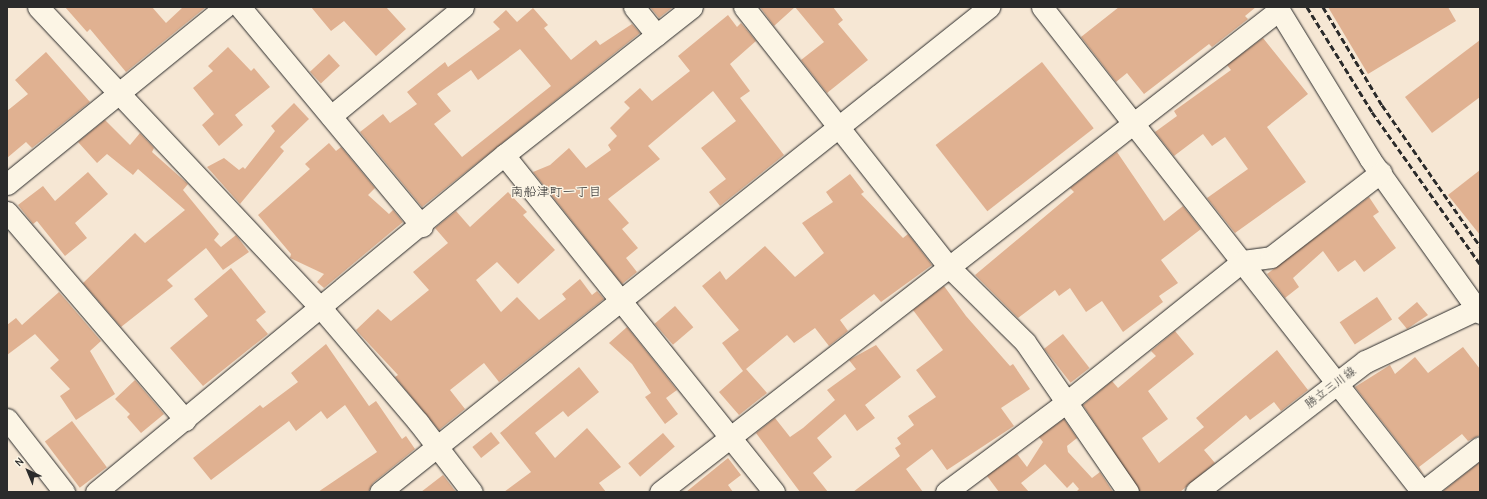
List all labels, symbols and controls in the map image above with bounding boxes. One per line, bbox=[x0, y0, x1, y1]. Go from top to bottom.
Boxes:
district label: 南船津町一丁目 bbox=[511, 184, 601, 200]
street label: 勝立三川線 bbox=[1303, 364, 1359, 412]
north arrow bbox=[8, 451, 48, 491]
text: N bbox=[12, 455, 26, 469]

